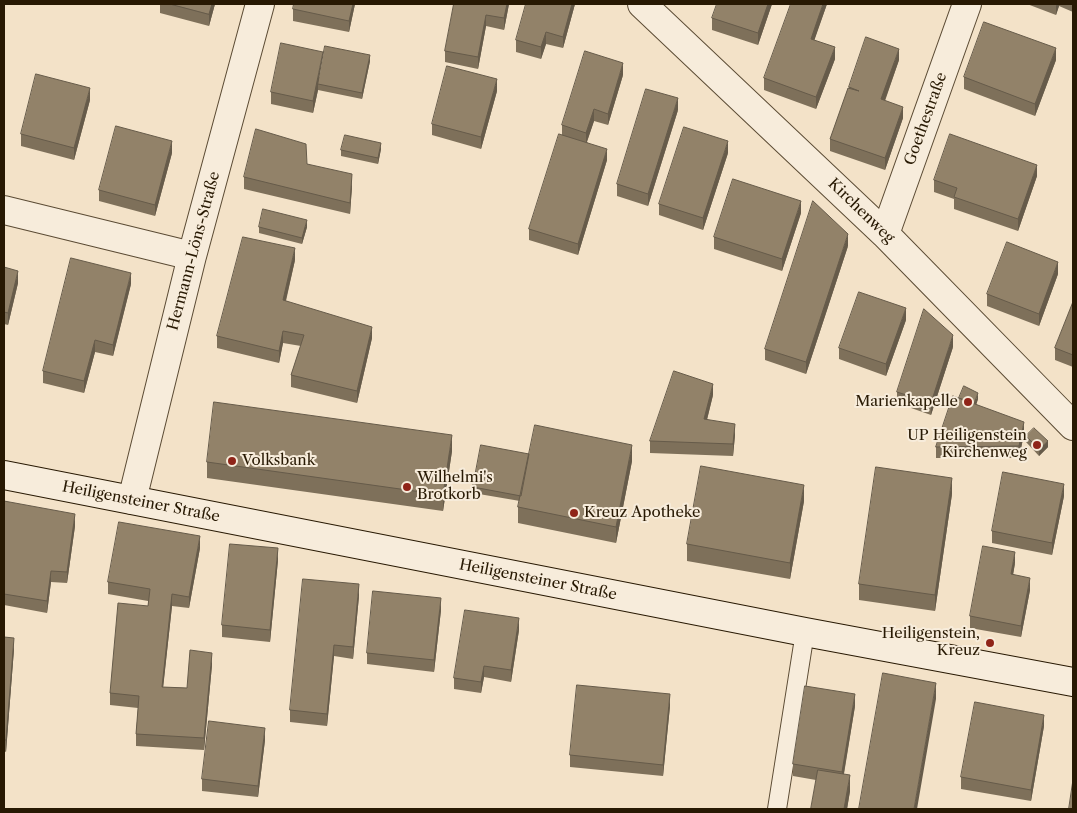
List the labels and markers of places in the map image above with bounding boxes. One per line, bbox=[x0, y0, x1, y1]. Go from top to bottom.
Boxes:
place label: Marienkapelle bbox=[855, 393, 958, 411]
marker: Marienkapelle bbox=[962, 396, 974, 408]
place label: UP Heiligenstein Kirchenweg bbox=[907, 427, 1027, 462]
marker: UP Heiligenstein Kirchenweg bbox=[1031, 439, 1043, 451]
place label: Volksbank bbox=[242, 452, 315, 470]
marker: Volksbank bbox=[226, 455, 238, 467]
place label: Wilhelmi's Brotkorb bbox=[417, 469, 493, 504]
marker: Wilhelmi's Brotkorb bbox=[401, 481, 413, 493]
place label: Kreuz Apotheke bbox=[584, 504, 700, 522]
marker: Kreuz Apotheke bbox=[568, 507, 580, 519]
place label: Heiligenstein, Kreuz bbox=[882, 625, 980, 660]
marker: Heiligenstein, Kreuz bbox=[984, 637, 996, 649]

